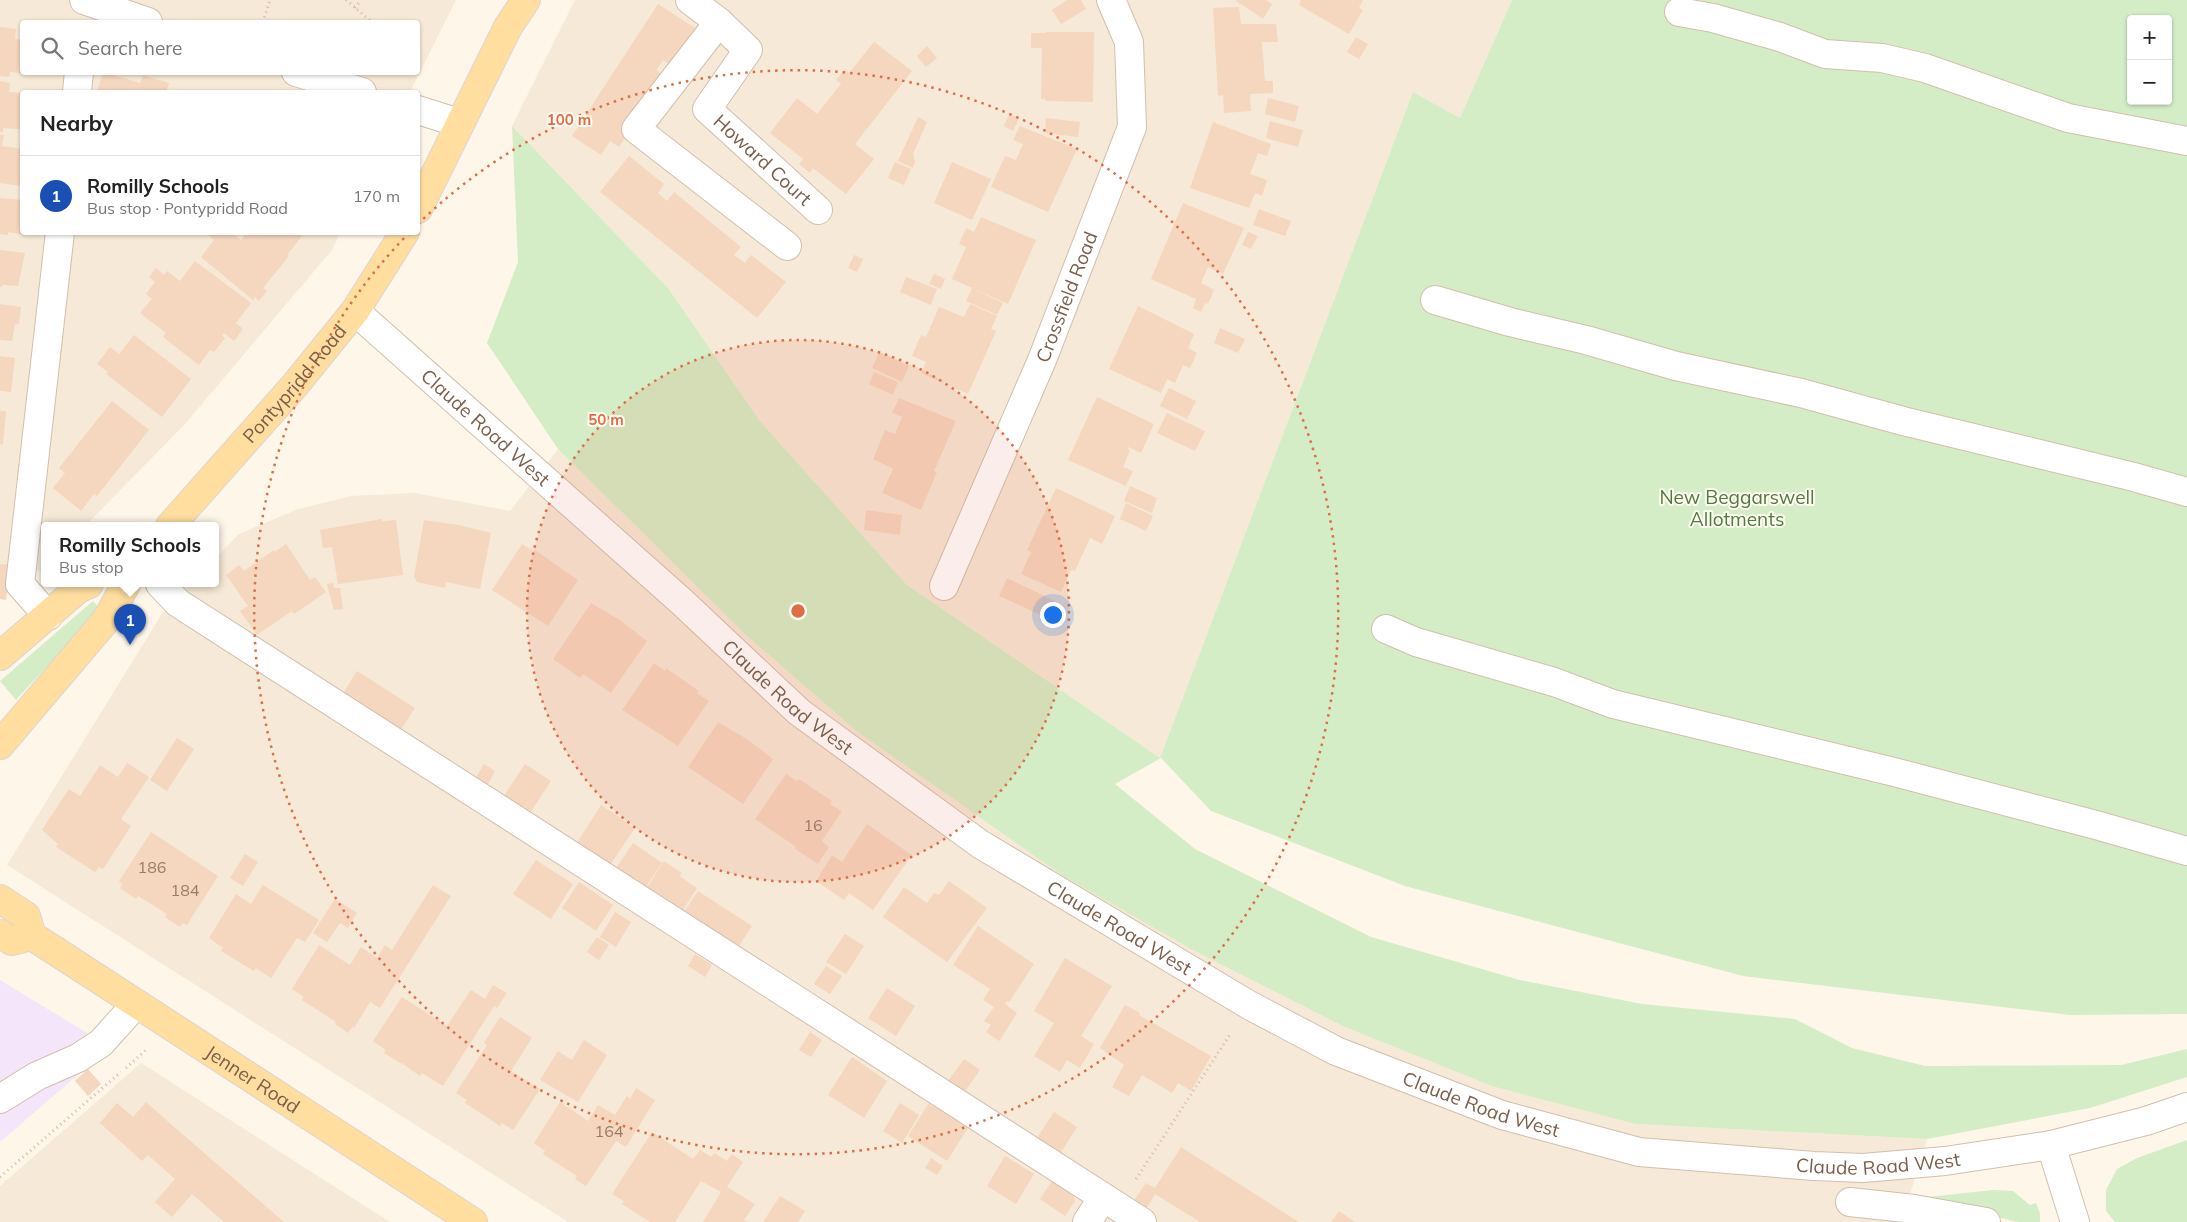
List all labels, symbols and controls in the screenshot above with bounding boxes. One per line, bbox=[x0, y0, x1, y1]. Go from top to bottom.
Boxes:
map controls bbox=[2127, 15, 2172, 105]
button: + bbox=[2127, 15, 2172, 60]
search box bbox=[20, 20, 420, 75]
icon: search bbox=[38, 34, 66, 62]
text: Search here bbox=[78, 36, 182, 60]
button: − bbox=[2127, 60, 2172, 105]
street label: Howard Court bbox=[709, 109, 817, 211]
text: Nearby bbox=[40, 110, 113, 136]
text: 100 m bbox=[547, 110, 591, 129]
text: Romilly Schools bbox=[87, 174, 229, 198]
text: 1 bbox=[51, 186, 61, 206]
text: 170 m bbox=[353, 186, 400, 206]
text: Bus stop · Pontypridd Road bbox=[87, 198, 288, 218]
street label: Crossfield Road bbox=[1030, 228, 1102, 366]
street label: Pontypridd Road bbox=[237, 319, 351, 448]
street label: Claude Road West bbox=[416, 364, 555, 491]
text: 50 m bbox=[588, 410, 624, 429]
park label: New Beggarswell Allotments bbox=[1659, 485, 1815, 531]
popup bbox=[41, 522, 219, 587]
text: Romilly Schools bbox=[59, 533, 201, 557]
text: Bus stop bbox=[59, 557, 123, 577]
centre of rings bbox=[789, 602, 807, 620]
your location bbox=[1040, 602, 1066, 628]
pin: 1 bbox=[114, 604, 146, 645]
street label: Claude Road West bbox=[717, 634, 858, 760]
house number: 16 bbox=[803, 815, 823, 835]
house number: 186 bbox=[138, 857, 166, 877]
street label: Claude Road West bbox=[1043, 875, 1197, 980]
house number: 184 bbox=[171, 880, 200, 900]
street label: Jenner Road bbox=[201, 1040, 304, 1118]
street label: Claude Road West bbox=[1399, 1066, 1563, 1142]
house number: 164 bbox=[595, 1121, 624, 1141]
street label: Claude Road West bbox=[1795, 1147, 1962, 1180]

